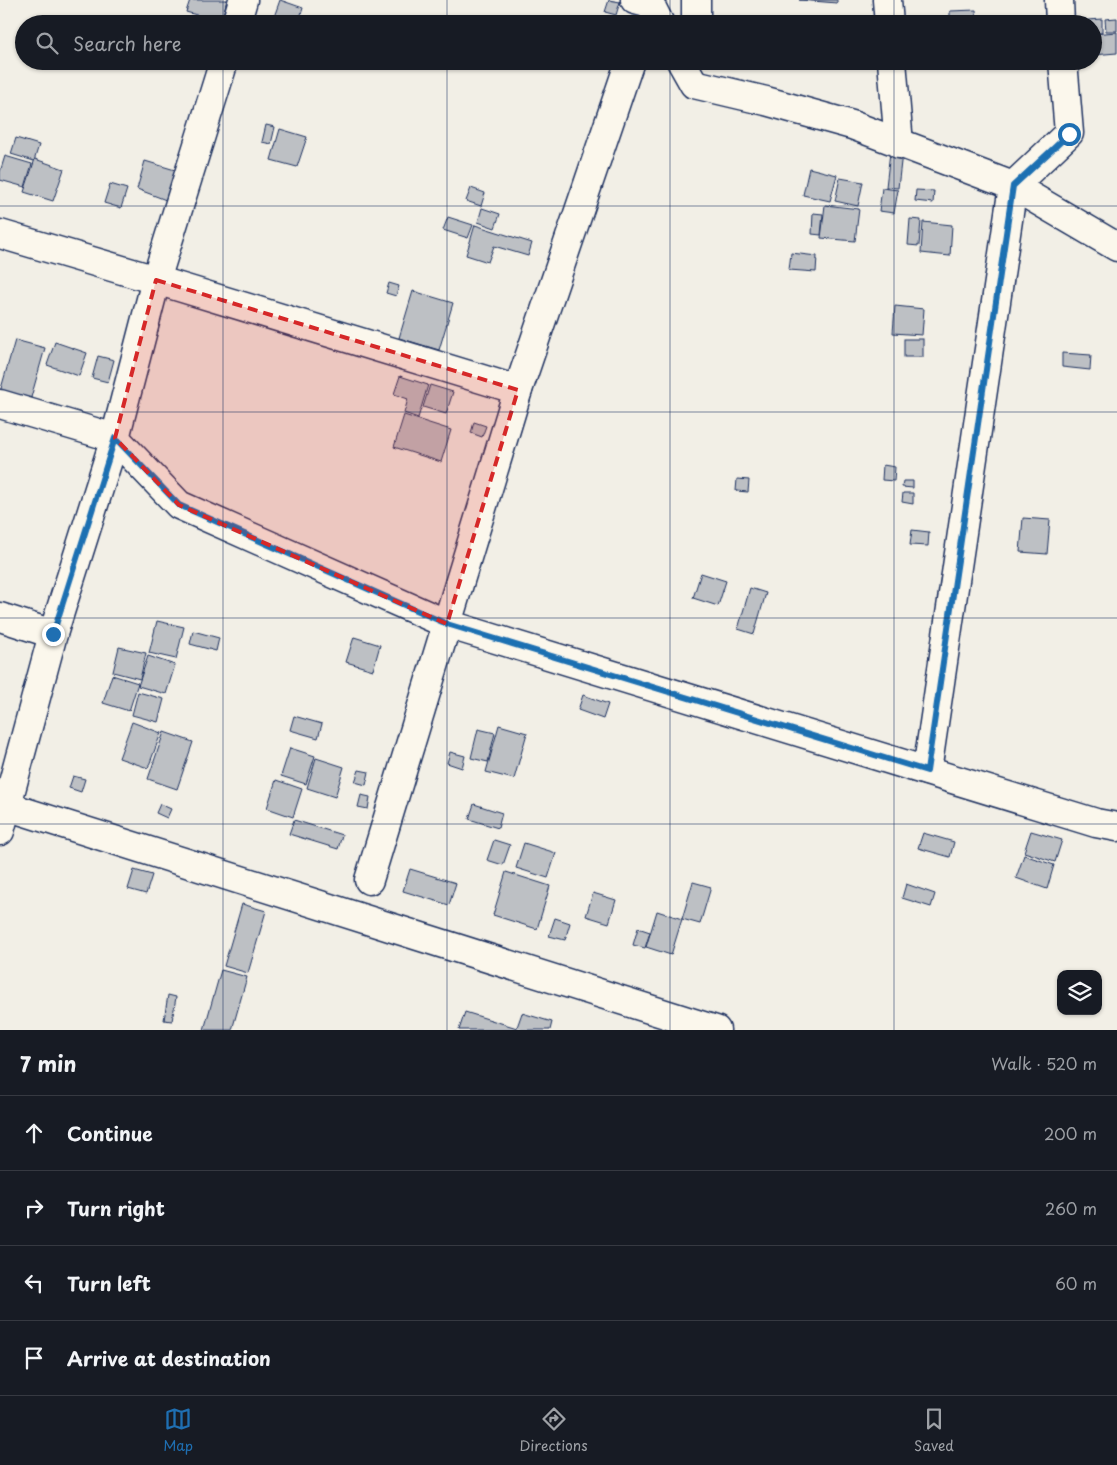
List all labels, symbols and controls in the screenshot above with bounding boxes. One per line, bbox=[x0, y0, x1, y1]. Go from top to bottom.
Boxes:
search box bbox=[15, 15, 1102, 70]
icon: search bbox=[33, 29, 61, 57]
text: Search here bbox=[73, 29, 182, 57]
route start bbox=[1058, 123, 1081, 146]
route end bbox=[42, 623, 65, 646]
map controls bbox=[1057, 970, 1102, 1015]
button: layers bbox=[1057, 970, 1102, 1015]
text: 7 min bbox=[20, 1047, 76, 1079]
text: Walk · 520 m bbox=[991, 1051, 1097, 1075]
icon: ahead bbox=[20, 1119, 48, 1147]
text: Continue bbox=[67, 1119, 153, 1147]
text: 200 m bbox=[1044, 1121, 1097, 1145]
icon: right bbox=[20, 1194, 48, 1222]
text: Turn right bbox=[67, 1194, 165, 1222]
text: 260 m bbox=[1045, 1196, 1097, 1220]
icon: left bbox=[20, 1269, 48, 1297]
text: Turn left bbox=[67, 1269, 151, 1297]
text: 60 m bbox=[1055, 1271, 1097, 1295]
icon: arrive bbox=[20, 1344, 48, 1372]
text: Arrive at destination bbox=[67, 1344, 271, 1372]
tab: Map bbox=[163, 1405, 193, 1456]
tab: Directions bbox=[520, 1405, 588, 1456]
tab: Saved bbox=[914, 1405, 954, 1456]

